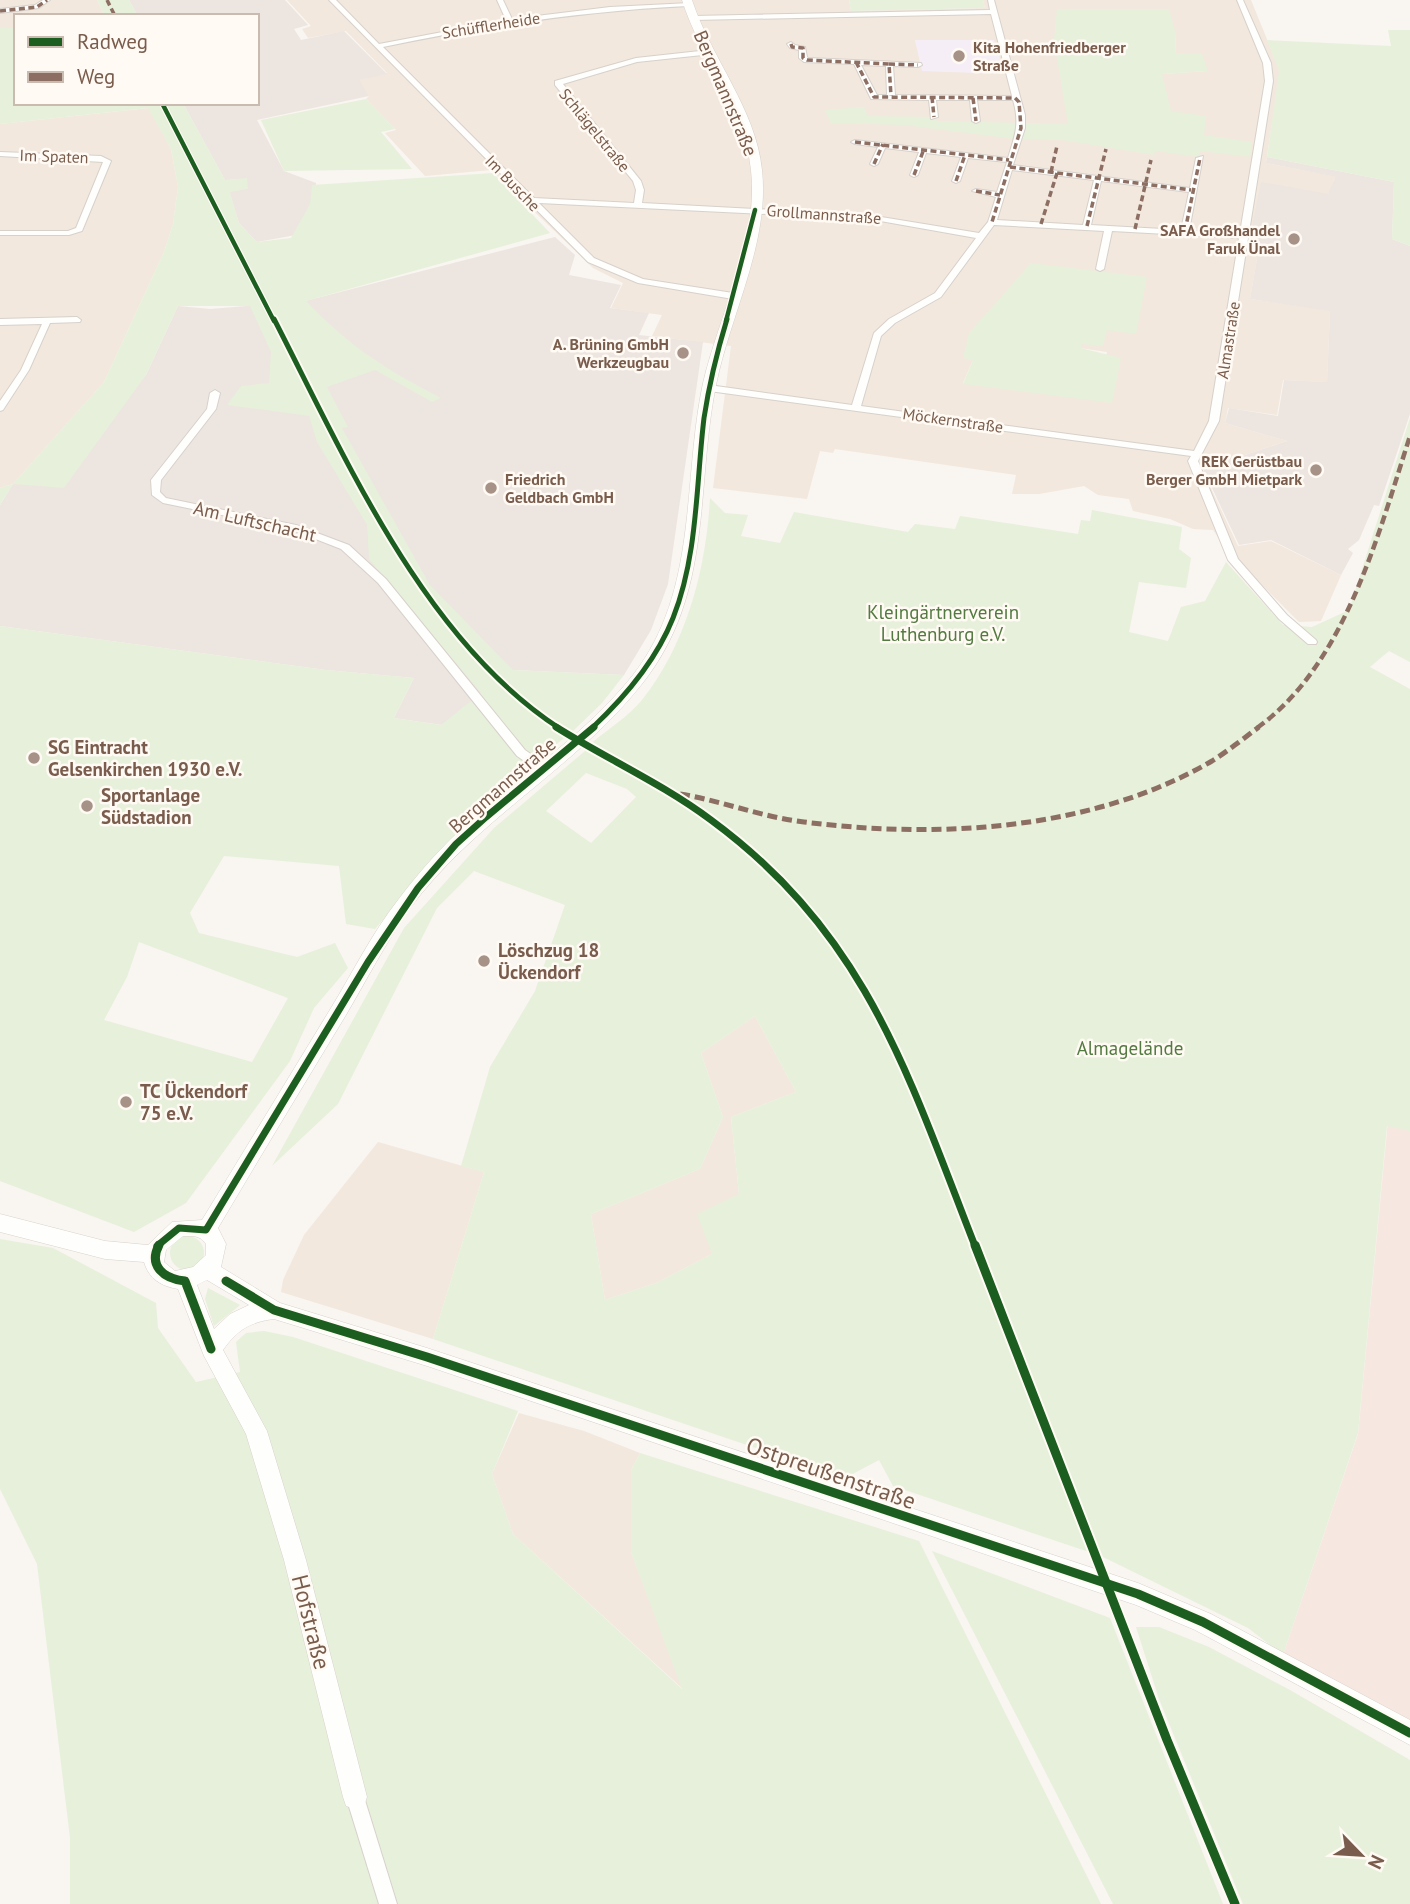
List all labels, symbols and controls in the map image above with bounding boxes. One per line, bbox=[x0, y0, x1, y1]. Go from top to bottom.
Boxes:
street label: Schüfflerheide bbox=[441, 7, 541, 43]
legend bbox=[14, 14, 259, 105]
street label: Bergmannstraße bbox=[689, 27, 763, 159]
text: Radweg bbox=[77, 28, 148, 55]
place label: Kita Hohenfriedberger Straße bbox=[973, 37, 1126, 75]
marker: Kita Hohenfriedberger Straße bbox=[951, 48, 967, 64]
text: Weg bbox=[77, 63, 115, 90]
street label: Schlägelstraße bbox=[555, 84, 635, 176]
street label: Im Spaten bbox=[19, 145, 89, 167]
street label: Im Busche bbox=[481, 151, 545, 215]
street label: Grollmannstraße bbox=[766, 200, 882, 228]
place label: SAFA Großhandel Faruk Ünal bbox=[1160, 220, 1280, 258]
marker: SAFA Großhandel Faruk Ünal bbox=[1286, 231, 1302, 247]
street label: Almastraße bbox=[1212, 300, 1244, 380]
place label: A. Brüning GmbH Werkzeugbau bbox=[553, 334, 669, 372]
marker: A. Brüning GmbH Werkzeugbau bbox=[675, 345, 691, 361]
street label: Möckernstraße bbox=[901, 403, 1005, 437]
place label: REK Gerüstbau Berger GmbH Mietpark bbox=[1146, 451, 1302, 489]
marker: REK Gerüstbau Berger GmbH Mietpark bbox=[1308, 462, 1324, 478]
place label: Friedrich Geldbach GmbH bbox=[505, 469, 614, 507]
marker: Friedrich Geldbach GmbH bbox=[483, 480, 499, 496]
street label: Am Luftschacht bbox=[191, 495, 319, 547]
park label: Kleingärtnerverein Luthenburg e.V. bbox=[867, 600, 1019, 646]
street label: Bergmannstraße bbox=[443, 732, 561, 838]
place label: SG Eintracht Gelsenkirchen 1930 e.V. bbox=[48, 735, 242, 781]
marker: SG Eintracht Gelsenkirchen 1930 e.V. bbox=[26, 750, 42, 766]
place label: Sportanlage Südstadion bbox=[101, 783, 200, 829]
marker: Sportanlage Südstadion bbox=[79, 798, 95, 814]
place label: Löschzug 18 Ückendorf bbox=[498, 938, 599, 984]
marker: Löschzug 18 Ückendorf bbox=[476, 953, 492, 969]
park label: Almagelände bbox=[1077, 1036, 1183, 1060]
place label: TC Ückendorf 75 e.V. bbox=[140, 1079, 249, 1125]
marker: TC Ückendorf 75 e.V. bbox=[118, 1094, 134, 1110]
street label: Ostpreußenstraße bbox=[743, 1430, 920, 1515]
street label: Hofstraße bbox=[286, 1571, 337, 1672]
north arrow bbox=[1326, 1820, 1396, 1890]
text: N bbox=[1363, 1851, 1390, 1873]

